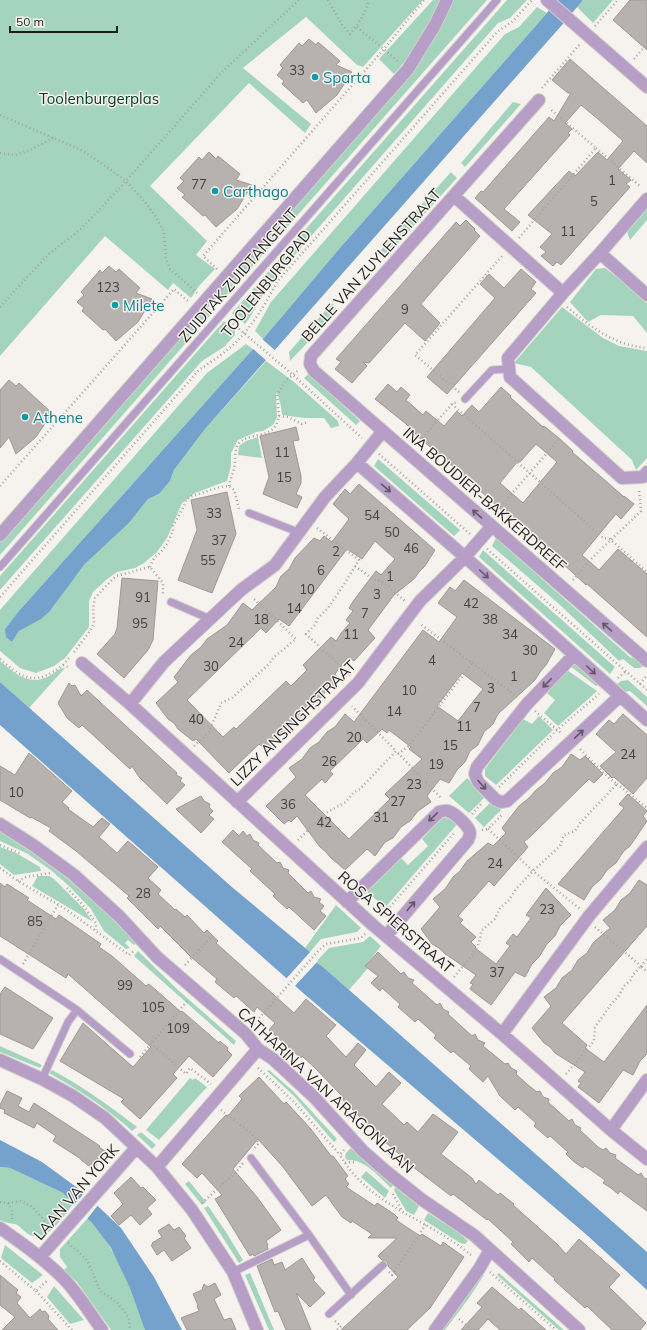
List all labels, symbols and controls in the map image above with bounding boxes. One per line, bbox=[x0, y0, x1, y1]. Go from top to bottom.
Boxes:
scale bar bbox=[10, 8, 117, 34]
text: 50 m bbox=[16, 14, 44, 29]
house number: 33 bbox=[289, 62, 305, 78]
place label: Sparta bbox=[323, 68, 370, 87]
marker: Sparta bbox=[310, 72, 320, 82]
park label: Toolenburgerplas bbox=[39, 89, 159, 108]
house number: 1 bbox=[608, 172, 616, 188]
house number: 77 bbox=[191, 176, 207, 192]
place label: Carthago bbox=[223, 182, 289, 201]
street label: BELLE VAN ZUYLENSTRAAT bbox=[297, 184, 445, 346]
marker: Carthago bbox=[210, 186, 220, 196]
house number: 5 bbox=[590, 193, 598, 209]
street label: ZUIDTAK ZUIDTANGENT bbox=[175, 204, 301, 346]
house number: 11 bbox=[560, 223, 576, 239]
street label: TOOLENBURGPAD bbox=[217, 225, 315, 341]
house number: 123 bbox=[96, 279, 120, 295]
place label: Milete bbox=[123, 296, 165, 315]
marker: Milete bbox=[110, 300, 120, 310]
house number: 9 bbox=[401, 301, 409, 317]
place label: Athene bbox=[33, 408, 83, 427]
marker: Athene bbox=[20, 412, 30, 422]
street label: INA BOUDIER-BAKKERDREEF bbox=[399, 423, 571, 575]
house number: 11 bbox=[274, 444, 290, 460]
house number: 15 bbox=[276, 469, 292, 485]
one-way arrow bbox=[381, 484, 391, 493]
house number: 33 bbox=[206, 505, 222, 521]
house number: 54 bbox=[364, 507, 380, 523]
one-way arrow bbox=[472, 509, 482, 518]
house number: 50 bbox=[384, 524, 400, 540]
house number: 37 bbox=[211, 532, 227, 548]
house number: 46 bbox=[403, 540, 419, 556]
house number: 2 bbox=[332, 543, 340, 559]
house number: 55 bbox=[200, 552, 216, 568]
house number: 6 bbox=[317, 562, 325, 578]
house number: 1 bbox=[386, 568, 394, 584]
one-way arrow bbox=[479, 569, 489, 578]
house number: 10 bbox=[299, 581, 315, 597]
house number: 3 bbox=[373, 586, 381, 602]
house number: 91 bbox=[135, 589, 151, 605]
house number: 42 bbox=[463, 595, 479, 611]
house number: 14 bbox=[286, 600, 302, 616]
house number: 7 bbox=[361, 605, 369, 621]
house number: 18 bbox=[253, 611, 269, 627]
house number: 38 bbox=[482, 611, 498, 627]
house number: 95 bbox=[132, 615, 148, 631]
one-way arrow bbox=[602, 622, 612, 631]
house number: 11 bbox=[343, 626, 359, 642]
house number: 34 bbox=[502, 626, 518, 642]
house number: 24 bbox=[228, 634, 244, 650]
house number: 30 bbox=[522, 642, 538, 658]
house number: 4 bbox=[428, 652, 436, 668]
street label: LIZZY ANSINGHSTRAAT bbox=[226, 656, 360, 790]
house number: 30 bbox=[203, 658, 219, 674]
one-way arrow bbox=[586, 665, 596, 675]
house number: 1 bbox=[510, 668, 518, 684]
one-way arrow bbox=[543, 678, 552, 688]
house number: 3 bbox=[487, 680, 495, 696]
house number: 10 bbox=[401, 682, 417, 698]
house number: 7 bbox=[473, 699, 481, 715]
house number: 14 bbox=[386, 703, 402, 719]
house number: 40 bbox=[188, 711, 204, 727]
house number: 11 bbox=[456, 718, 472, 734]
house number: 20 bbox=[346, 729, 362, 745]
one-way arrow bbox=[574, 729, 584, 739]
house number: 15 bbox=[442, 737, 458, 753]
house number: 24 bbox=[620, 746, 636, 762]
house number: 26 bbox=[321, 753, 337, 769]
house number: 19 bbox=[428, 756, 444, 772]
house number: 23 bbox=[406, 776, 422, 792]
one-way arrow bbox=[477, 780, 486, 790]
house number: 10 bbox=[8, 784, 24, 800]
house number: 27 bbox=[390, 793, 406, 809]
house number: 36 bbox=[280, 796, 296, 812]
house number: 31 bbox=[373, 809, 389, 825]
one-way arrow bbox=[428, 812, 438, 822]
house number: 42 bbox=[316, 814, 332, 830]
house number: 24 bbox=[487, 855, 503, 871]
street label: ROSA SPIERSTRAAT bbox=[334, 867, 458, 977]
house number: 28 bbox=[135, 885, 151, 901]
one-way arrow bbox=[407, 901, 416, 912]
house number: 23 bbox=[539, 901, 555, 917]
house number: 85 bbox=[27, 913, 43, 929]
house number: 37 bbox=[489, 964, 505, 980]
house number: 99 bbox=[117, 977, 133, 993]
house number: 105 bbox=[141, 999, 165, 1015]
street label: CATHARINA VAN ARAGONLAAN bbox=[234, 1003, 418, 1177]
house number: 109 bbox=[166, 1020, 190, 1036]
street label: LAAN VAN YORK bbox=[29, 1140, 123, 1244]

